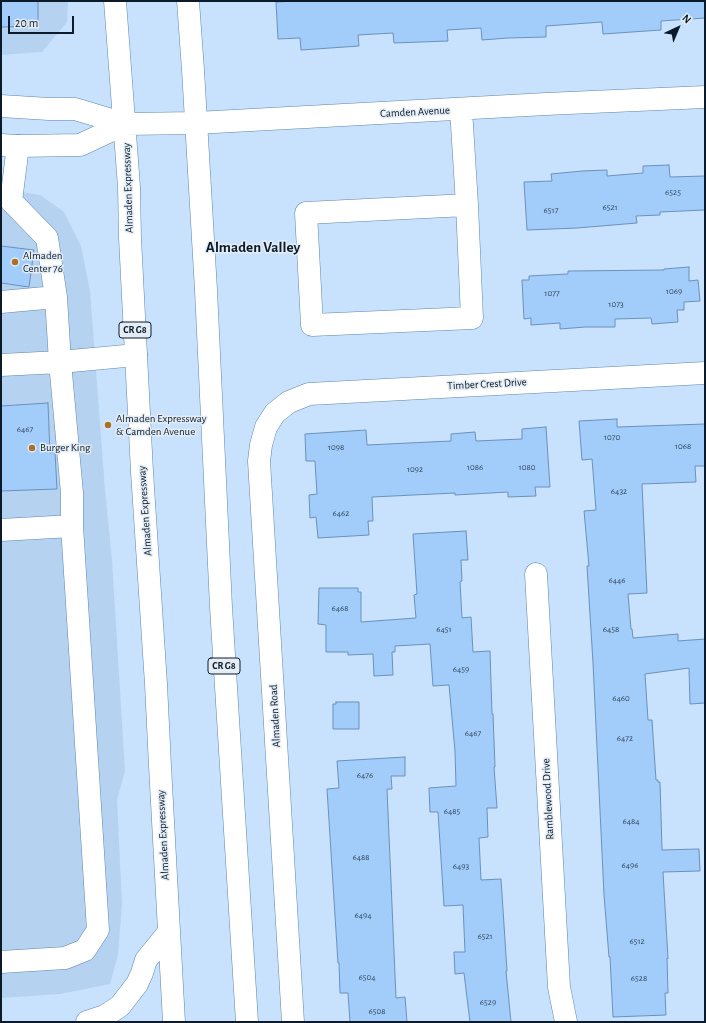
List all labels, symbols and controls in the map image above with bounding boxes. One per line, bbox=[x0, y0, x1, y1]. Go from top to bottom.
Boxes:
scale bar bbox=[10, 8, 76, 34]
north arrow bbox=[658, 8, 698, 48]
text: N bbox=[680, 12, 693, 26]
text: 20 m bbox=[15, 17, 38, 29]
street label: Camden Avenue bbox=[380, 104, 450, 120]
street label: Almaden Expressway bbox=[120, 143, 136, 233]
house number: 6525 bbox=[665, 187, 681, 197]
house number: 6521 bbox=[602, 202, 618, 212]
house number: 6517 bbox=[544, 205, 558, 215]
district label: Almaden Valley bbox=[206, 238, 300, 256]
place label: Almaden Center 76 bbox=[23, 249, 63, 275]
marker: Almaden Center 76 bbox=[10, 257, 20, 267]
house number: 1069 bbox=[666, 286, 682, 296]
house number: 1077 bbox=[544, 288, 560, 298]
house number: 1073 bbox=[608, 299, 624, 309]
road number: CR G8 bbox=[119, 322, 151, 338]
street label: Timber Crest Drive bbox=[447, 375, 527, 393]
place label: Almaden Expressway & Camden Avenue bbox=[116, 412, 206, 438]
marker: Almaden Expressway & Camden Avenue bbox=[103, 420, 113, 430]
house number: 6467 bbox=[17, 424, 33, 434]
house number: 1070 bbox=[604, 432, 620, 442]
place label: Burger King bbox=[40, 441, 90, 455]
house number: 1068 bbox=[675, 441, 691, 451]
house number: 1098 bbox=[328, 442, 344, 452]
marker: Burger King bbox=[27, 443, 37, 453]
house number: 1086 bbox=[467, 462, 483, 472]
house number: 1080 bbox=[519, 462, 535, 472]
house number: 1092 bbox=[407, 464, 423, 474]
street label: Almaden Expressway bbox=[135, 465, 155, 557]
house number: 6432 bbox=[611, 486, 627, 496]
house number: 6462 bbox=[333, 508, 349, 518]
house number: 6446 bbox=[608, 575, 626, 585]
house number: 6468 bbox=[331, 603, 349, 613]
house number: 6451 bbox=[436, 624, 452, 634]
house number: 6458 bbox=[603, 624, 619, 634]
road number: CR G8 bbox=[208, 658, 240, 674]
house number: 6459 bbox=[453, 664, 469, 674]
street label: Almaden Road bbox=[267, 684, 283, 748]
house number: 6460 bbox=[612, 693, 630, 703]
house number: 6467 bbox=[465, 728, 481, 738]
house number: 6472 bbox=[617, 733, 633, 743]
street label: Ramblewood Drive bbox=[539, 758, 557, 840]
house number: 6476 bbox=[357, 770, 373, 780]
street label: Almaden Expressway bbox=[154, 790, 172, 880]
house number: 6485 bbox=[444, 806, 460, 816]
house number: 6484 bbox=[622, 816, 640, 826]
house number: 6488 bbox=[352, 852, 370, 862]
house number: 6496 bbox=[621, 860, 639, 870]
house number: 6493 bbox=[453, 861, 469, 871]
house number: 6494 bbox=[354, 910, 372, 920]
house number: 6521 bbox=[477, 931, 493, 941]
house number: 6512 bbox=[629, 936, 645, 946]
house number: 6504 bbox=[358, 972, 376, 982]
house number: 6528 bbox=[631, 973, 647, 983]
house number: 6529 bbox=[480, 997, 496, 1007]
house number: 6508 bbox=[368, 1006, 386, 1016]

